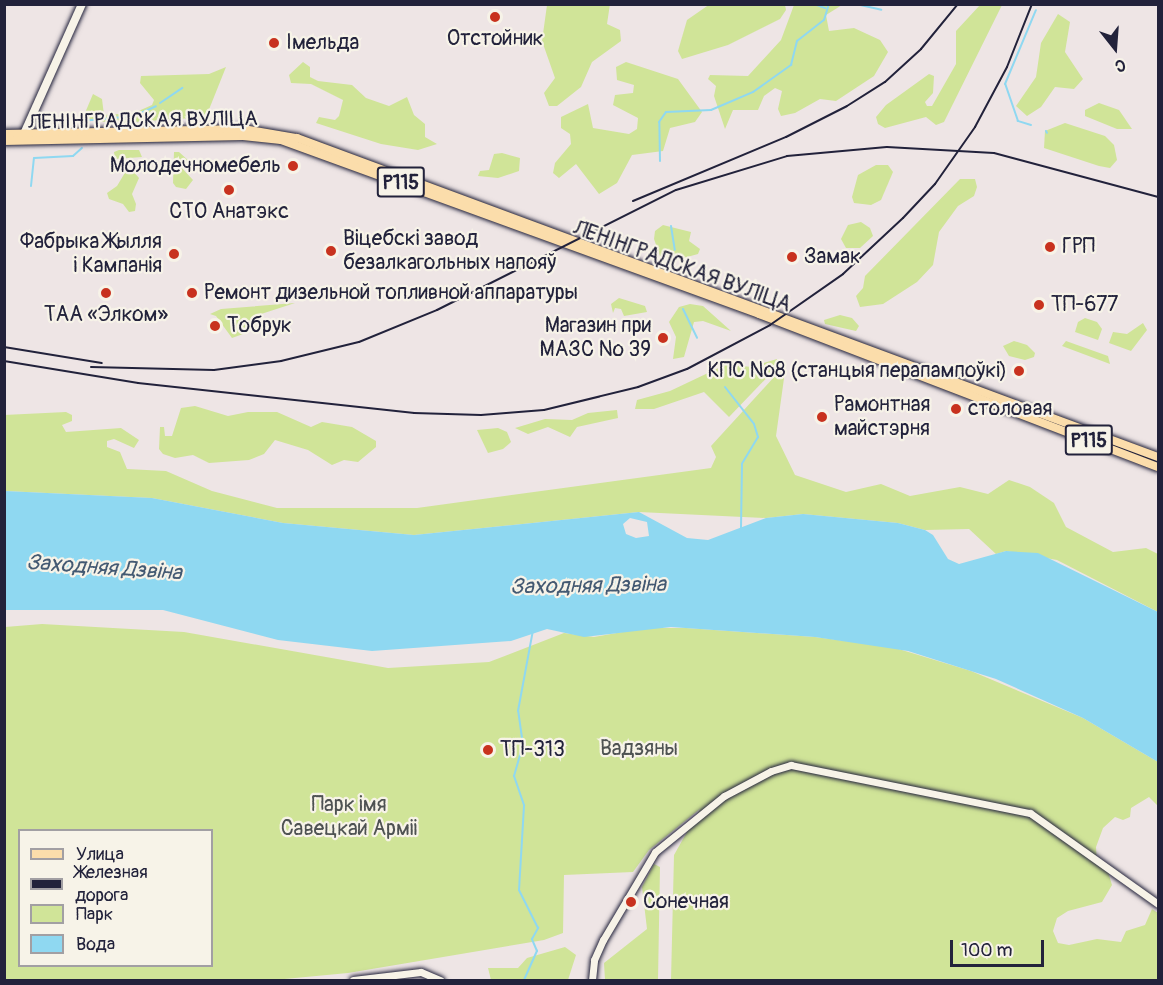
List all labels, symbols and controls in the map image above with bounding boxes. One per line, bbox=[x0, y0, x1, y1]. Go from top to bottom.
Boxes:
marker: Отстойник bbox=[488, 10, 502, 24]
north arrow bbox=[1085, 18, 1145, 78]
place label: Отстойник bbox=[447, 26, 543, 52]
place label: Імельда bbox=[286, 30, 359, 56]
marker: Імельда bbox=[267, 36, 281, 50]
text: С bbox=[1113, 54, 1128, 76]
street label: ЛЕНІНГРАДСКАЯ ВУЛІЦА bbox=[28, 106, 258, 136]
place label: Молодечномебель bbox=[110, 153, 281, 179]
marker: Молодечномебель bbox=[286, 159, 300, 173]
road number: Р115 bbox=[376, 165, 426, 199]
marker: СТО Анатэкс bbox=[222, 183, 236, 197]
place label: СТО Анатэкс bbox=[169, 199, 289, 225]
street label: ЛЕНІНГРАДСКАЯ ВУЛІЦА bbox=[570, 216, 794, 318]
place label: Віцебскі завод безалкагольных напояў bbox=[343, 226, 556, 276]
place label: Фабрыка Жылля і Кампанія bbox=[20, 229, 162, 279]
place label: ГРП bbox=[1062, 234, 1095, 260]
marker: ГРП bbox=[1043, 240, 1057, 254]
marker: Віцебскі завод безалкагольных напояў bbox=[324, 244, 338, 258]
place label: Замак bbox=[804, 244, 861, 270]
marker: Фабрыка Жылля і Кампанія bbox=[167, 247, 181, 261]
marker: Замак bbox=[785, 250, 799, 264]
place label: Ремонт дизельной топливной аппаратуры bbox=[204, 280, 578, 306]
marker: ТАА «Элком» bbox=[99, 286, 113, 300]
marker: Ремонт дизельной топливной аппаратуры bbox=[185, 286, 199, 300]
place label: ТП-677 bbox=[1051, 292, 1118, 318]
marker: ТП-677 bbox=[1032, 298, 1046, 312]
place label: ТАА «Элком» bbox=[44, 302, 168, 328]
place label: Тобрук bbox=[227, 313, 292, 339]
place label: Магазин при МАЗС № 39 bbox=[540, 313, 651, 363]
marker: Тобрук bbox=[208, 319, 222, 333]
marker: Магазин при МАЗС № 39 bbox=[656, 331, 670, 345]
place label: КПС №8 (станцыя перапампоўкі) bbox=[707, 358, 1007, 384]
marker: КПС №8 (станцыя перапампоўкі) bbox=[1012, 364, 1026, 378]
place label: Рамонтная майстэрня bbox=[834, 392, 930, 442]
place label: столовая bbox=[968, 396, 1052, 422]
marker: столовая bbox=[949, 402, 963, 416]
marker: Рамонтная майстэрня bbox=[815, 410, 829, 424]
road number: Р115 bbox=[1064, 423, 1114, 457]
water label: Заходняя Дзвіна bbox=[25, 549, 183, 587]
water label: Заходняя Дзвіна bbox=[510, 571, 666, 601]
park label: Вадзяны bbox=[600, 736, 678, 762]
place label: ТП-313 bbox=[500, 737, 565, 763]
marker: ТП-313 bbox=[481, 743, 495, 757]
park label: Парк імя Савецкай Арміі bbox=[281, 792, 417, 842]
legend bbox=[18, 829, 213, 967]
text: Улица bbox=[76, 843, 124, 866]
text: Железная дорога bbox=[75, 861, 148, 907]
place label: Сонечная bbox=[643, 889, 729, 915]
marker: Сонечная bbox=[624, 895, 638, 909]
text: Парк bbox=[76, 903, 113, 926]
scale bar bbox=[953, 928, 1048, 966]
text: Вода bbox=[76, 933, 115, 956]
text: 100 m bbox=[961, 939, 1013, 962]

